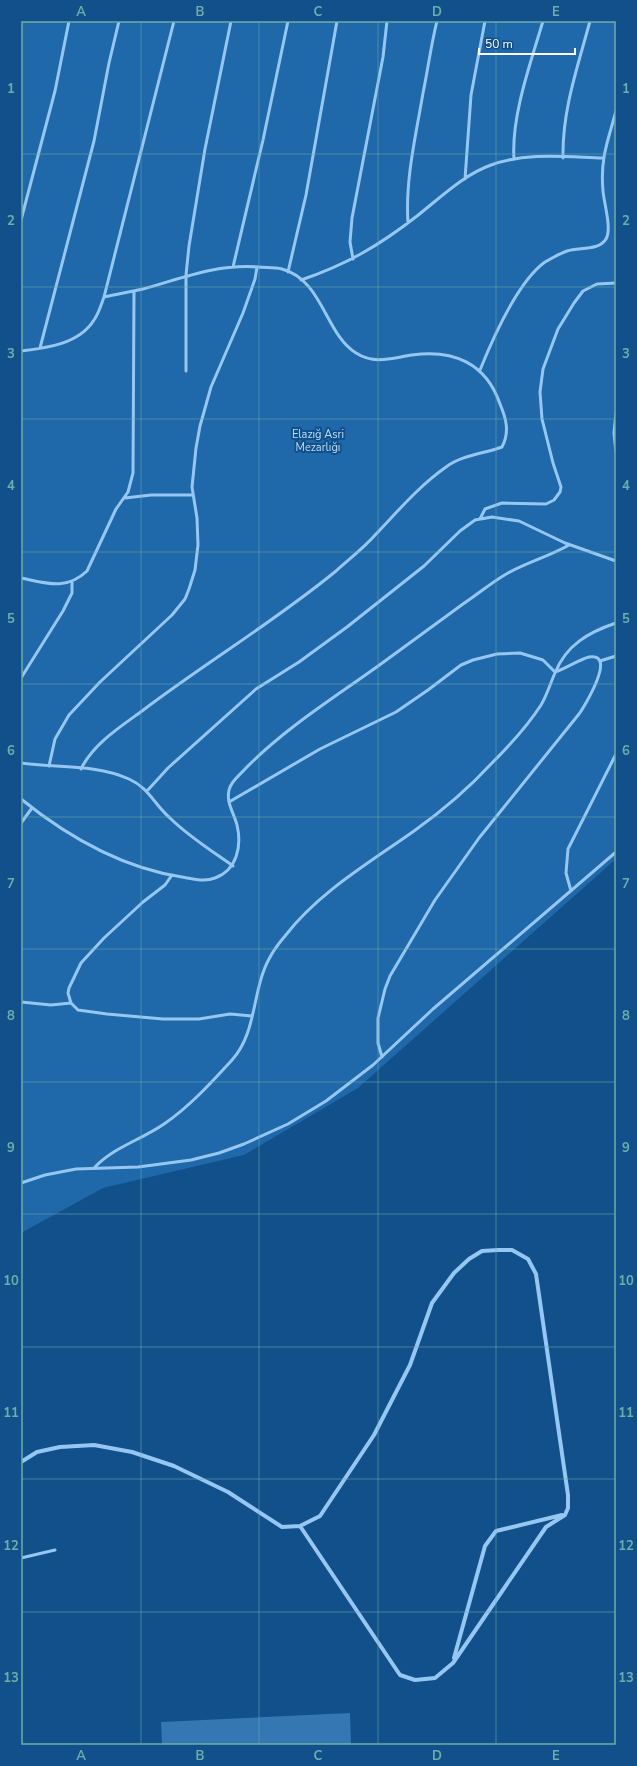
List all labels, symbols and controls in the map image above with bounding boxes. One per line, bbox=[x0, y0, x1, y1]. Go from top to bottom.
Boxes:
text: A bbox=[76, 3, 86, 21]
text: B bbox=[196, 3, 205, 21]
text: C bbox=[314, 3, 323, 21]
text: D bbox=[432, 3, 442, 21]
text: E bbox=[552, 3, 560, 21]
scale bar bbox=[479, 30, 575, 56]
text: 50 m bbox=[485, 36, 513, 52]
text: 1 bbox=[7, 80, 15, 98]
text: 1 bbox=[622, 80, 630, 98]
text: 2 bbox=[7, 212, 15, 230]
text: 2 bbox=[622, 212, 630, 230]
text: 3 bbox=[7, 345, 15, 363]
text: 3 bbox=[622, 345, 630, 363]
park label: Elazığ Asri Mezarlığı bbox=[292, 427, 344, 455]
text: 4 bbox=[7, 477, 15, 495]
text: 4 bbox=[622, 477, 630, 495]
text: 5 bbox=[7, 610, 15, 628]
text: 5 bbox=[622, 610, 630, 628]
text: 6 bbox=[7, 742, 15, 760]
text: 6 bbox=[622, 742, 630, 760]
text: 7 bbox=[7, 875, 15, 893]
text: 7 bbox=[622, 875, 630, 893]
text: 8 bbox=[7, 1007, 15, 1025]
text: 8 bbox=[622, 1007, 630, 1025]
text: 9 bbox=[7, 1139, 15, 1157]
text: 9 bbox=[622, 1139, 630, 1157]
text: 10 bbox=[3, 1272, 19, 1290]
text: 10 bbox=[618, 1272, 634, 1290]
text: 11 bbox=[3, 1404, 19, 1422]
text: 11 bbox=[618, 1404, 634, 1422]
text: 12 bbox=[3, 1537, 19, 1555]
text: 12 bbox=[618, 1537, 634, 1555]
text: 13 bbox=[3, 1669, 19, 1687]
text: 13 bbox=[618, 1669, 634, 1687]
text: A bbox=[76, 1747, 86, 1765]
text: B bbox=[196, 1747, 205, 1765]
text: C bbox=[314, 1747, 323, 1765]
text: D bbox=[432, 1747, 442, 1765]
text: E bbox=[552, 1747, 560, 1765]

